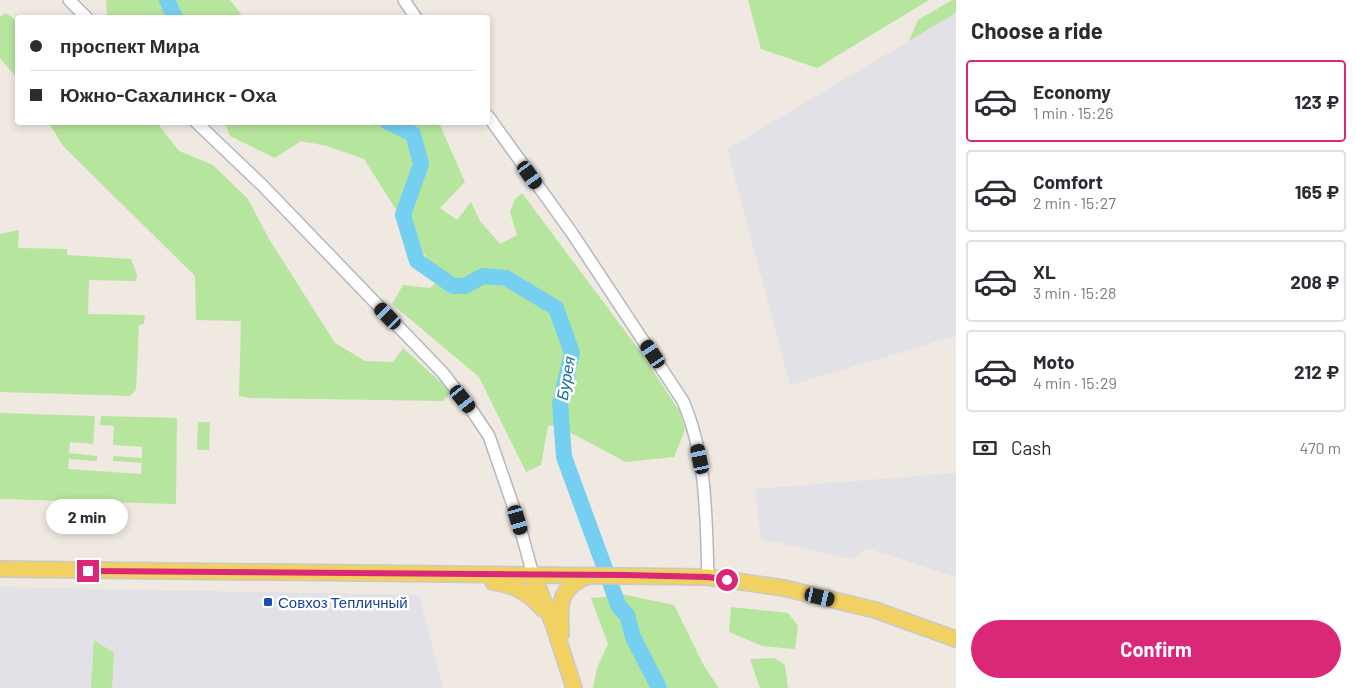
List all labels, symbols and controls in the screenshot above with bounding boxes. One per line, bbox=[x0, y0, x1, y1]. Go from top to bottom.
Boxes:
text: Choose a ride bbox=[971, 17, 1103, 43]
text: проспект Мира bbox=[60, 34, 199, 57]
icon: car bbox=[973, 79, 1018, 124]
text: Economy bbox=[1033, 80, 1111, 103]
text: Южно-Сахалинск - Оха bbox=[60, 83, 276, 106]
text: 123 ₽ bbox=[1295, 90, 1339, 113]
text: 1 min · 15:26 bbox=[1033, 103, 1114, 122]
car bbox=[515, 158, 544, 192]
icon: car bbox=[973, 169, 1018, 214]
text: Comfort bbox=[1033, 170, 1103, 193]
text: 165 ₽ bbox=[1295, 180, 1339, 203]
text: 2 min · 15:27 bbox=[1033, 193, 1116, 212]
icon: car bbox=[973, 259, 1018, 304]
text: XL bbox=[1033, 260, 1056, 283]
text: 208 ₽ bbox=[1290, 270, 1339, 293]
text: 3 min · 15:28 bbox=[1033, 283, 1116, 302]
car bbox=[372, 300, 403, 332]
car bbox=[638, 337, 667, 371]
icon: car bbox=[973, 349, 1018, 394]
text: Moto bbox=[1033, 350, 1075, 373]
water label: Бурея bbox=[552, 354, 578, 402]
text: 212 ₽ bbox=[1294, 360, 1339, 383]
text: 4 min · 15:29 bbox=[1033, 373, 1117, 392]
car bbox=[447, 383, 478, 415]
icon: cash bbox=[971, 434, 999, 462]
text: Cash bbox=[1011, 436, 1052, 459]
text: 470 m bbox=[1300, 438, 1341, 457]
car bbox=[689, 443, 710, 475]
callout: 2 min bbox=[47, 498, 129, 534]
car bbox=[506, 504, 529, 536]
text: 2 min bbox=[68, 507, 106, 526]
route end bbox=[77, 560, 99, 582]
route start bbox=[716, 569, 738, 591]
car bbox=[803, 586, 836, 608]
place label: Совхоз Тепличный bbox=[278, 593, 408, 611]
marker: Совхоз Тепличный bbox=[262, 596, 274, 608]
button: Confirm bbox=[971, 620, 1341, 678]

